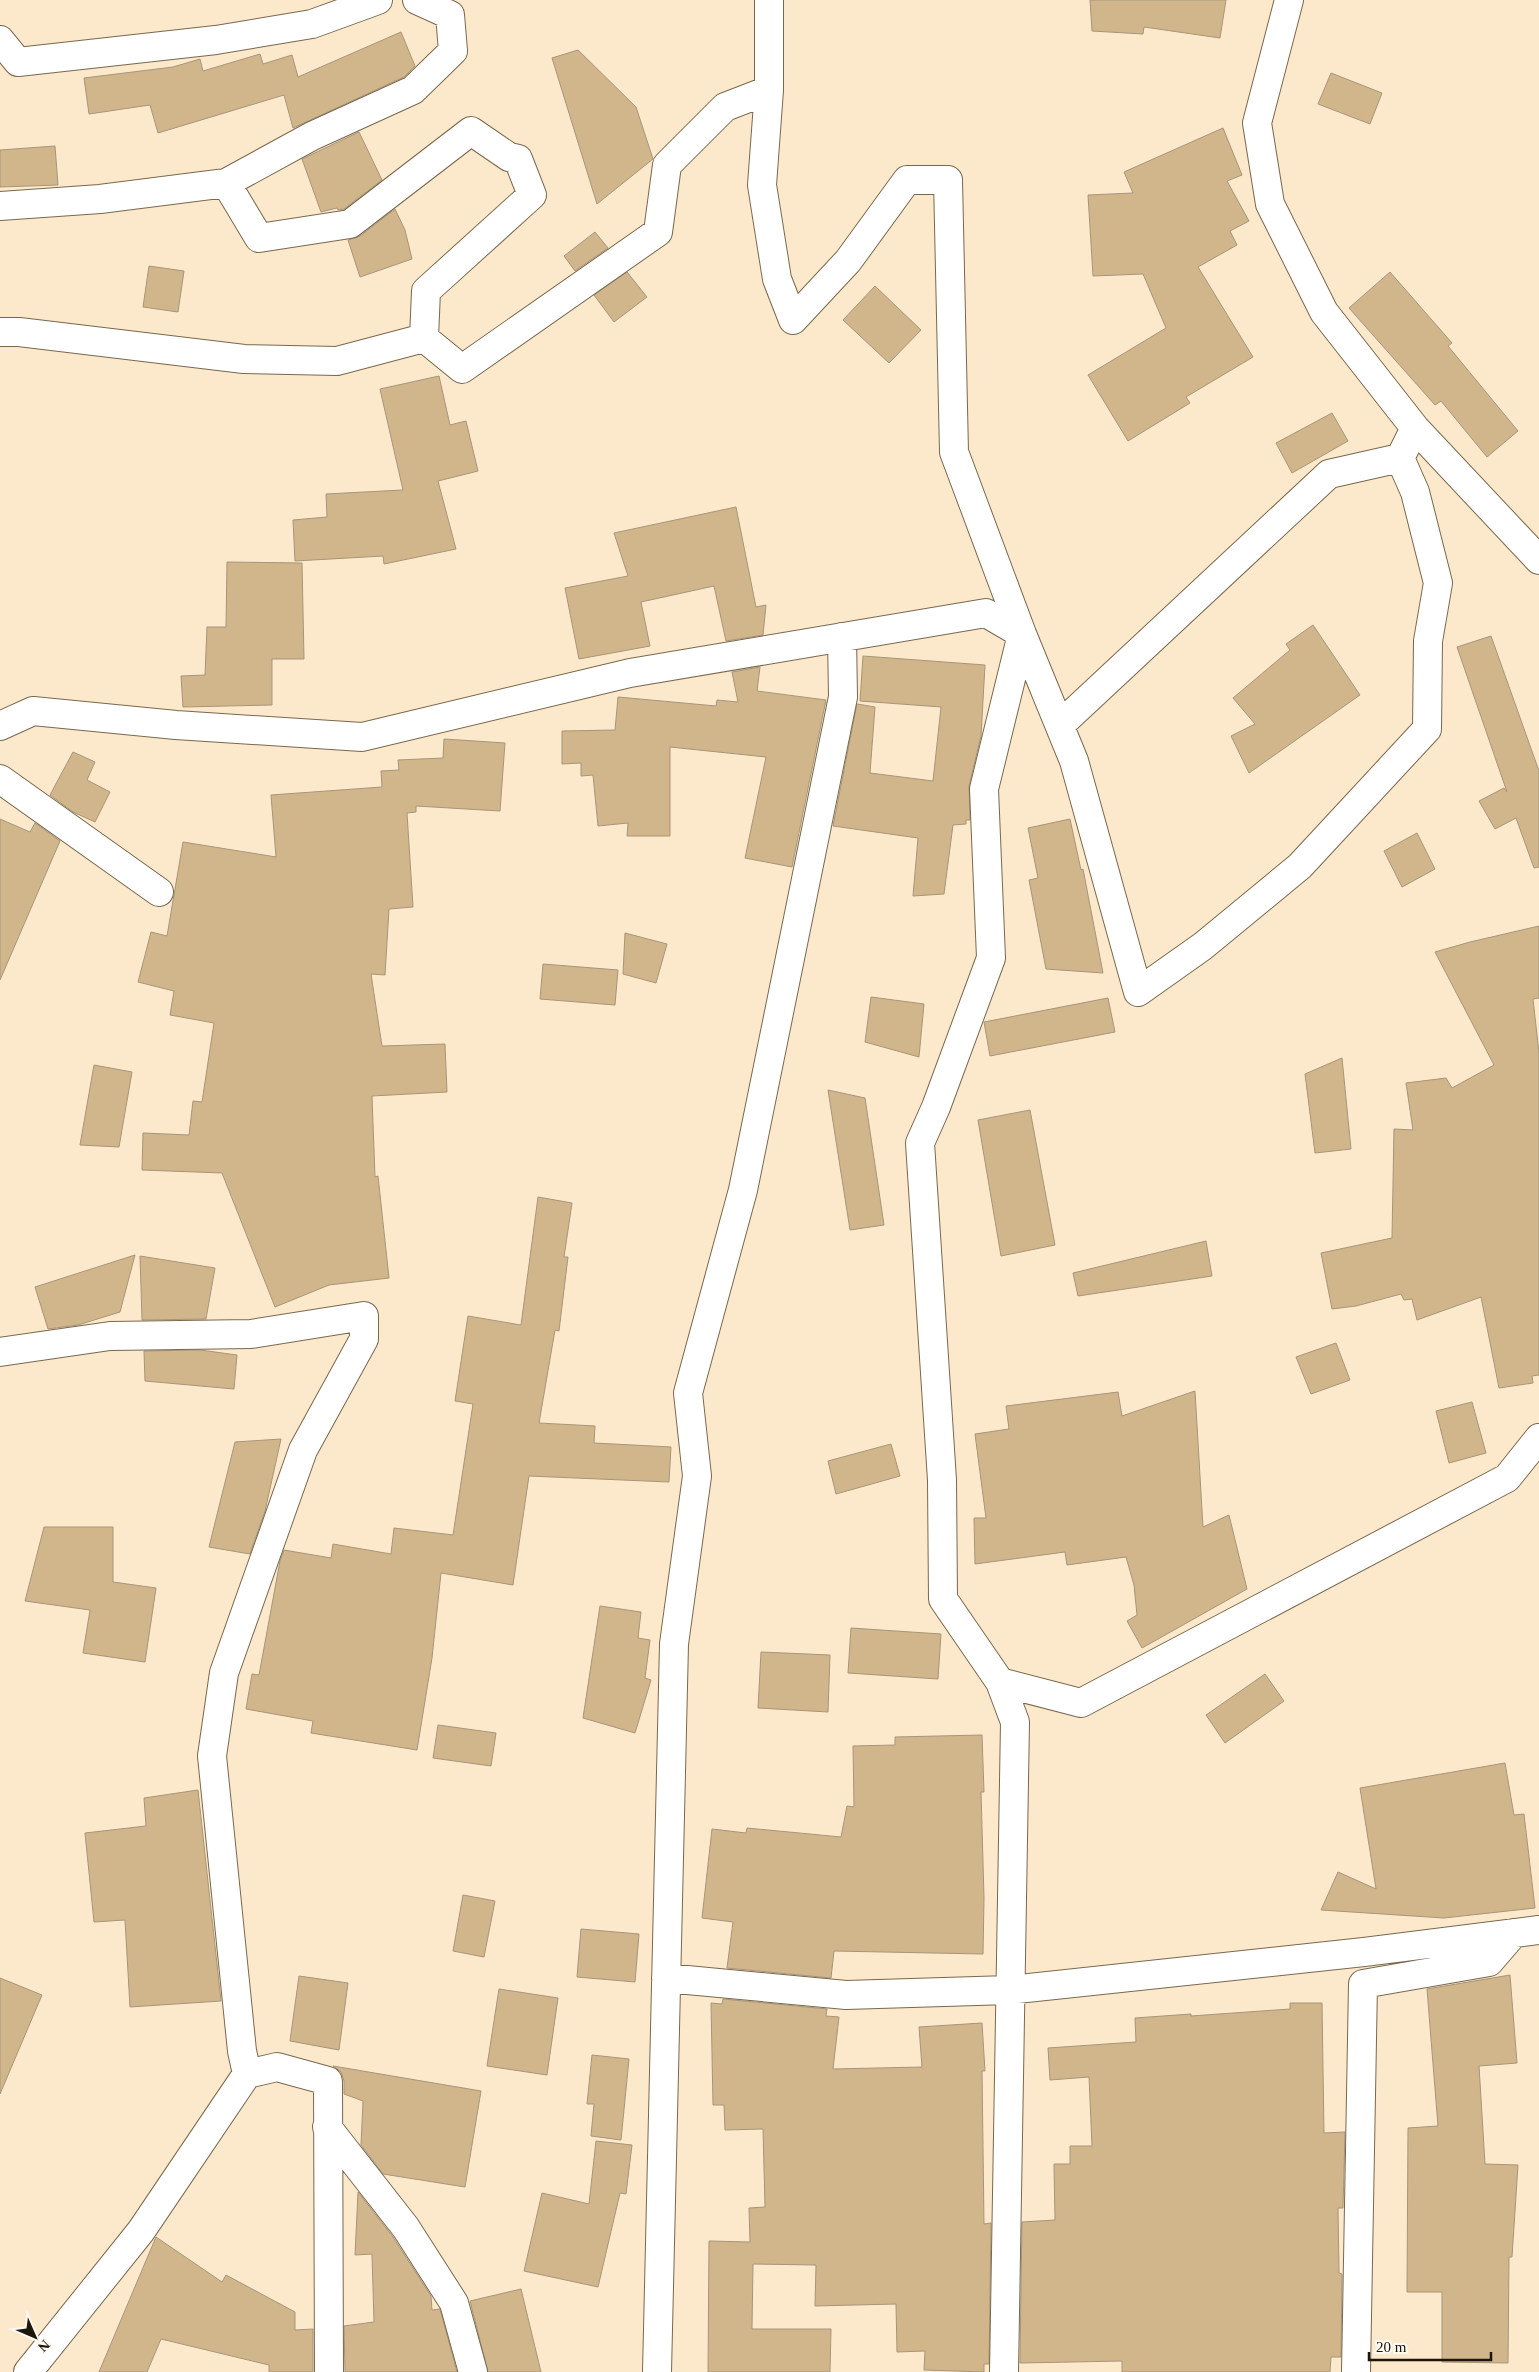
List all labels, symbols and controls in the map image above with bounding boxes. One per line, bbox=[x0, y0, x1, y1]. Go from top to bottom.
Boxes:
north arrow bbox=[10, 2312, 60, 2362]
scale bar bbox=[1369, 2330, 1492, 2362]
text: N bbox=[35, 2337, 53, 2355]
text: 20 m bbox=[1376, 2339, 1407, 2355]

